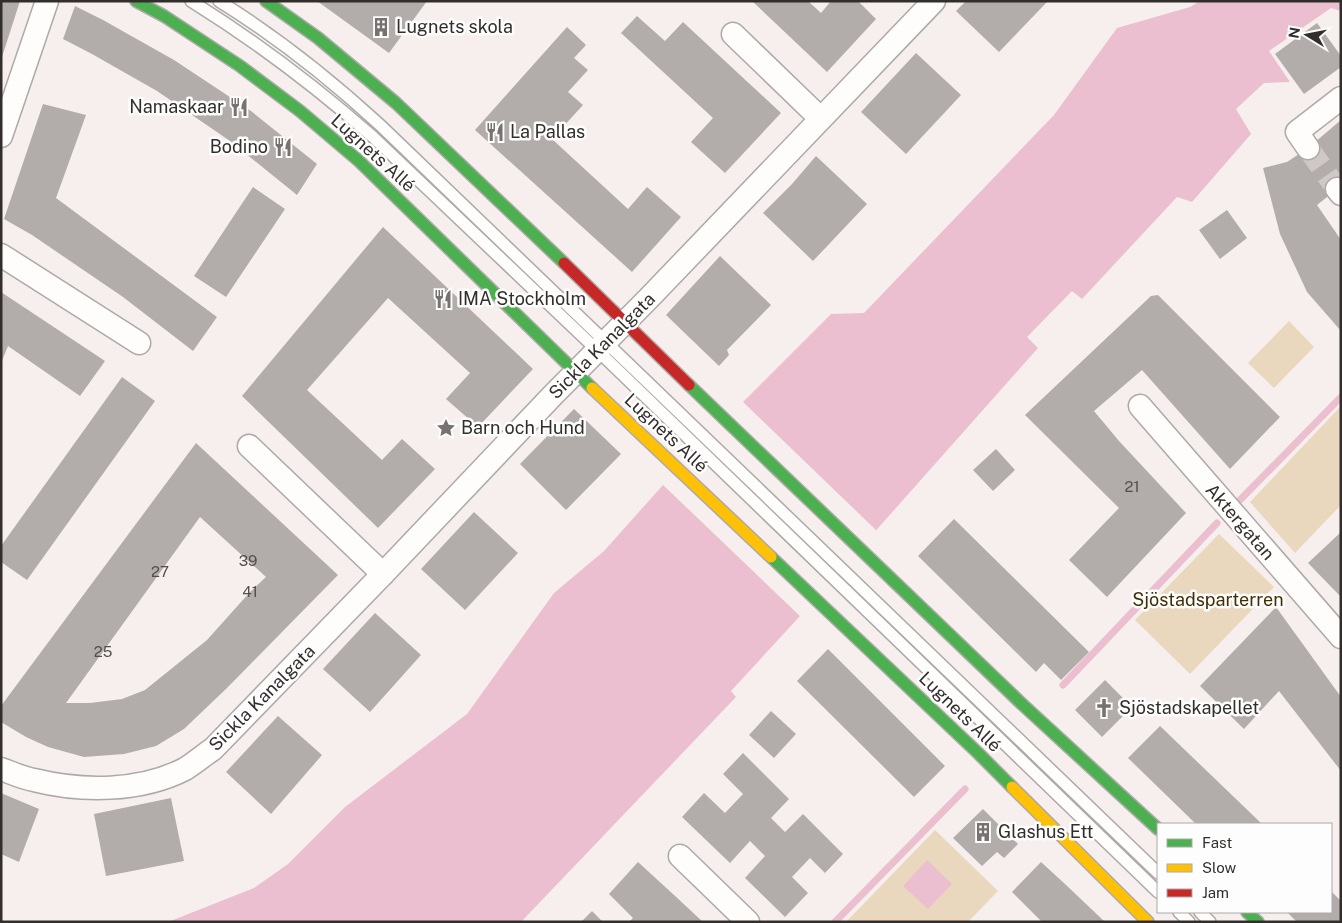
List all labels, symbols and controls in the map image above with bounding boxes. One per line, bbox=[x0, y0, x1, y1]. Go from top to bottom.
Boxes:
north arrow bbox=[1282, 10, 1332, 60]
building icon: Lugnets skola bbox=[370, 16, 392, 38]
place label: Lugnets skola bbox=[396, 16, 513, 37]
text: N bbox=[1285, 26, 1303, 40]
place label: Namaskaar bbox=[129, 96, 224, 117]
restaurant icon: Namaskaar bbox=[228, 96, 250, 118]
street label: Lugnets Allé bbox=[327, 109, 420, 196]
restaurant icon: La Pallas bbox=[484, 121, 506, 143]
place label: La Pallas bbox=[510, 121, 585, 142]
place label: Bodino bbox=[210, 136, 268, 157]
restaurant icon: Bodino bbox=[272, 136, 294, 158]
restaurant icon: IMA Stockholm bbox=[432, 288, 454, 310]
place label: IMA Stockholm bbox=[458, 288, 586, 309]
street label: Sickla Kanalgata bbox=[544, 288, 659, 403]
street label: Lugnets Allé bbox=[620, 389, 712, 476]
place icon: Barn och Hund bbox=[435, 417, 457, 439]
place label: Barn och Hund bbox=[461, 417, 585, 438]
house number: 21 bbox=[1124, 478, 1140, 495]
street label: Aktergatan bbox=[1202, 479, 1279, 564]
house number: 39 bbox=[239, 552, 257, 569]
house number: 27 bbox=[151, 563, 169, 580]
house number: 41 bbox=[242, 583, 258, 600]
park label: Sjöstadsparterren bbox=[1132, 589, 1284, 610]
street label: Sickla Kanalgata bbox=[204, 640, 319, 755]
house number: 25 bbox=[94, 643, 112, 660]
street label: Lugnets Allé bbox=[915, 667, 1006, 756]
church icon: Sjöstadskapellet bbox=[1093, 697, 1115, 719]
place label: Sjöstadskapellet bbox=[1119, 697, 1259, 718]
building icon: Glashus Ett bbox=[972, 821, 994, 843]
place label: Glashus Ett bbox=[998, 821, 1094, 842]
legend bbox=[1157, 823, 1332, 913]
text: Fast bbox=[1202, 834, 1232, 851]
text: Slow bbox=[1202, 859, 1237, 876]
text: Jam bbox=[1202, 884, 1229, 901]

